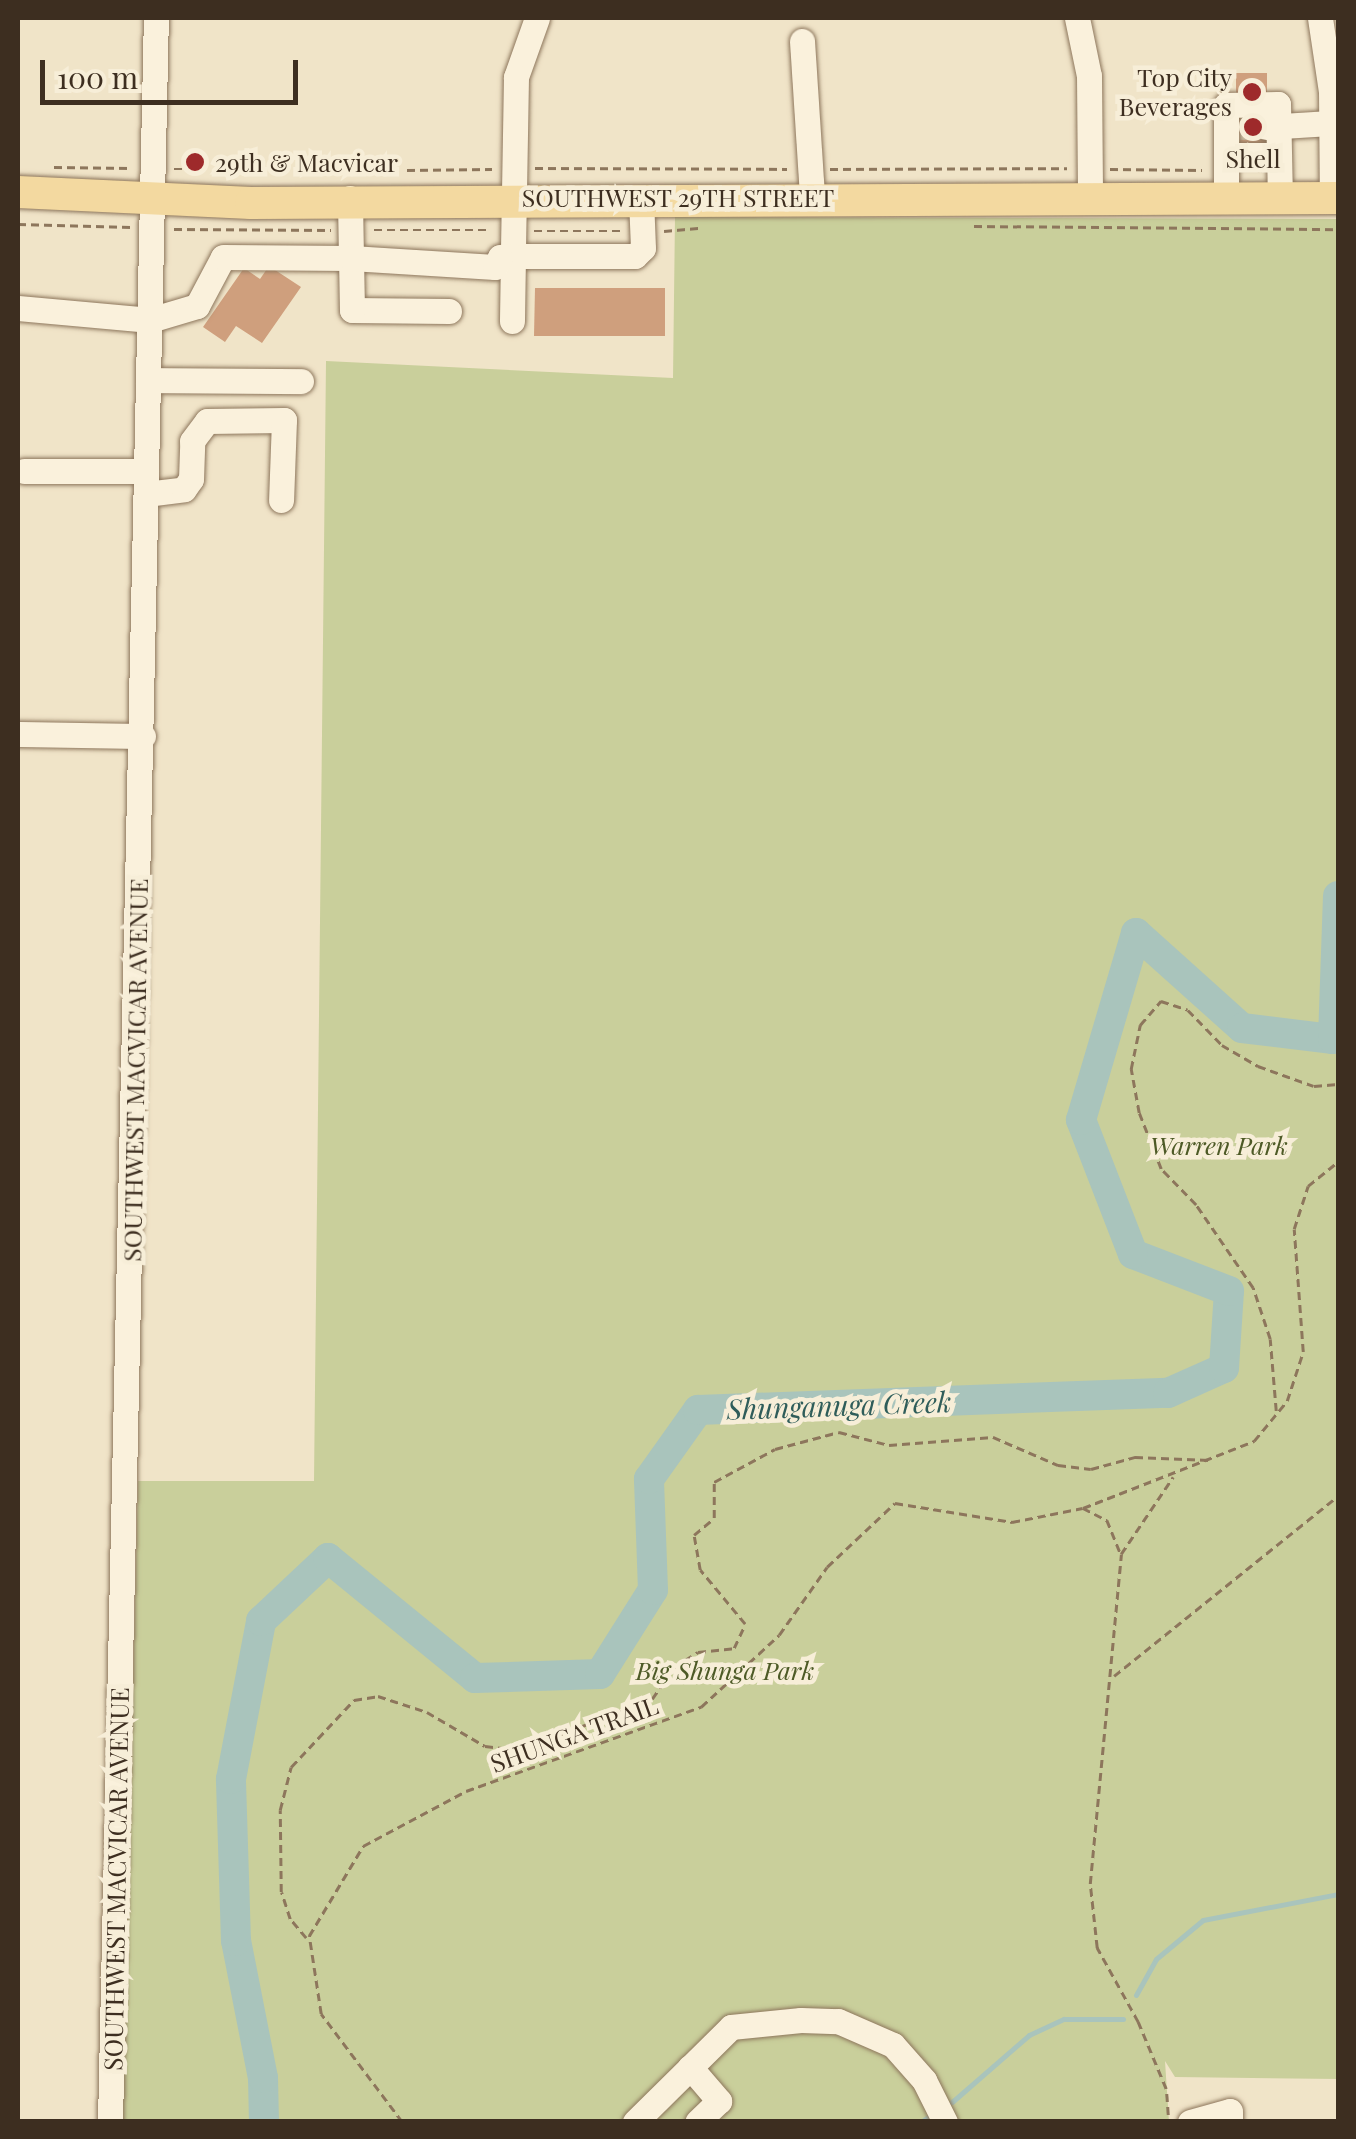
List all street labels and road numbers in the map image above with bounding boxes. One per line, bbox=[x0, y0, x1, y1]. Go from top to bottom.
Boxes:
street label: SOUTHWEST 29TH STREET bbox=[521, 182, 835, 212]
street label: SOUTHWEST MACVICAR AVENUE bbox=[117, 877, 153, 1263]
street label: SOUTHWEST MACVICAR AVENUE bbox=[98, 1686, 134, 2072]
street label: SHUNGA TRAIL bbox=[486, 1690, 662, 1778]

